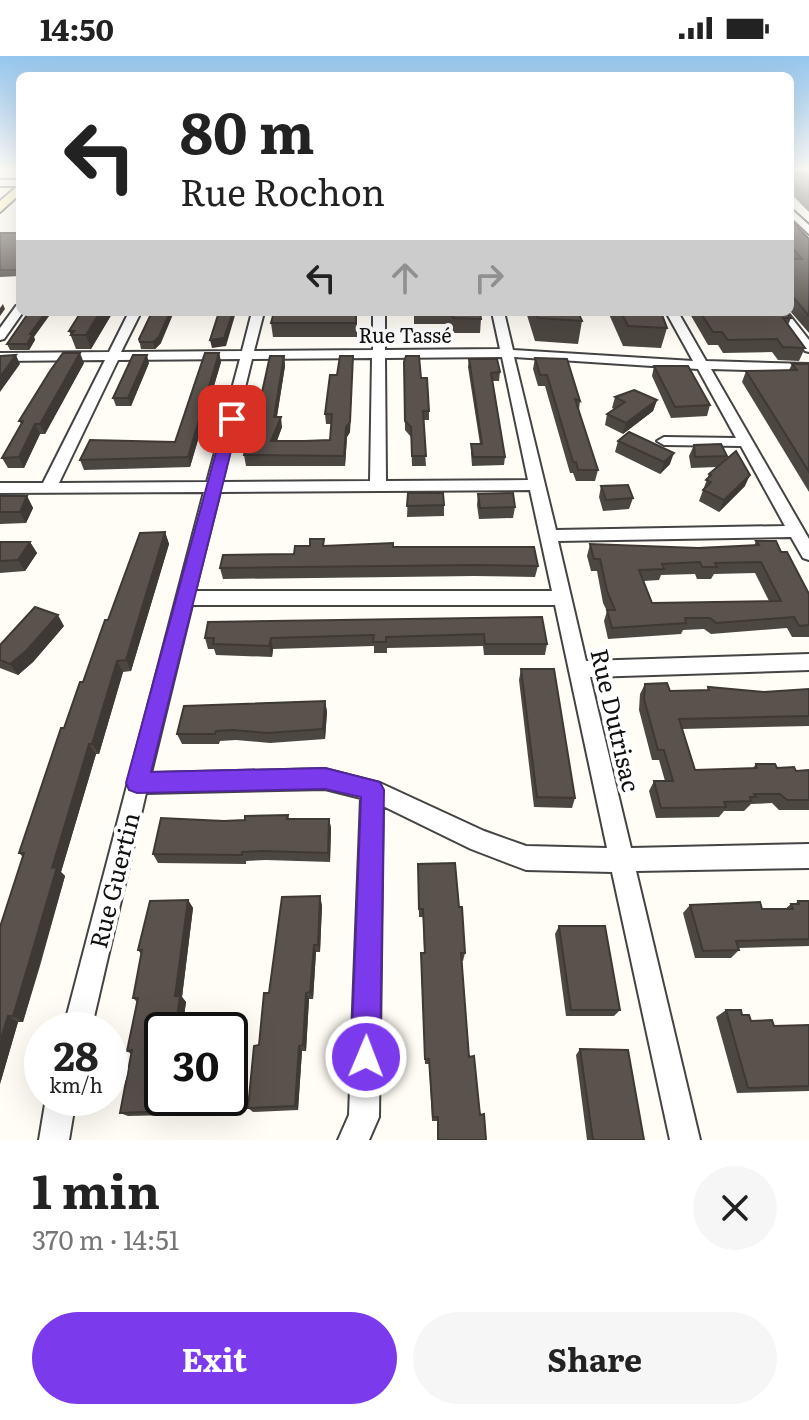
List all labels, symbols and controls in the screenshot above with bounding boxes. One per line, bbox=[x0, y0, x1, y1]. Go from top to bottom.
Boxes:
text: 14:50 bbox=[40, 6, 114, 50]
text: 80 m bbox=[180, 88, 315, 171]
icon: left bbox=[48, 104, 152, 208]
text: Rue Rochon bbox=[180, 164, 385, 217]
icon: left bbox=[299, 256, 343, 300]
icon: ahead bbox=[383, 256, 427, 300]
icon: right bbox=[467, 256, 511, 300]
street label: Rue Tassé bbox=[358, 319, 452, 349]
pin bbox=[198, 385, 266, 453]
icon: arrive bbox=[210, 397, 254, 441]
street label: Rue Dutrisac bbox=[584, 645, 650, 795]
street label: Rue Guertin bbox=[79, 808, 147, 952]
speed limit sign: 30 bbox=[144, 1012, 248, 1116]
position arrow bbox=[324, 1015, 408, 1099]
text: 28 bbox=[53, 1024, 99, 1083]
text: km/h bbox=[49, 1069, 103, 1099]
text: 1 min bbox=[32, 1153, 160, 1224]
button: close bbox=[693, 1166, 777, 1250]
text: 370 m · 14:51 bbox=[32, 1219, 179, 1258]
button: Exit bbox=[32, 1312, 397, 1404]
button: Share bbox=[413, 1312, 777, 1404]

